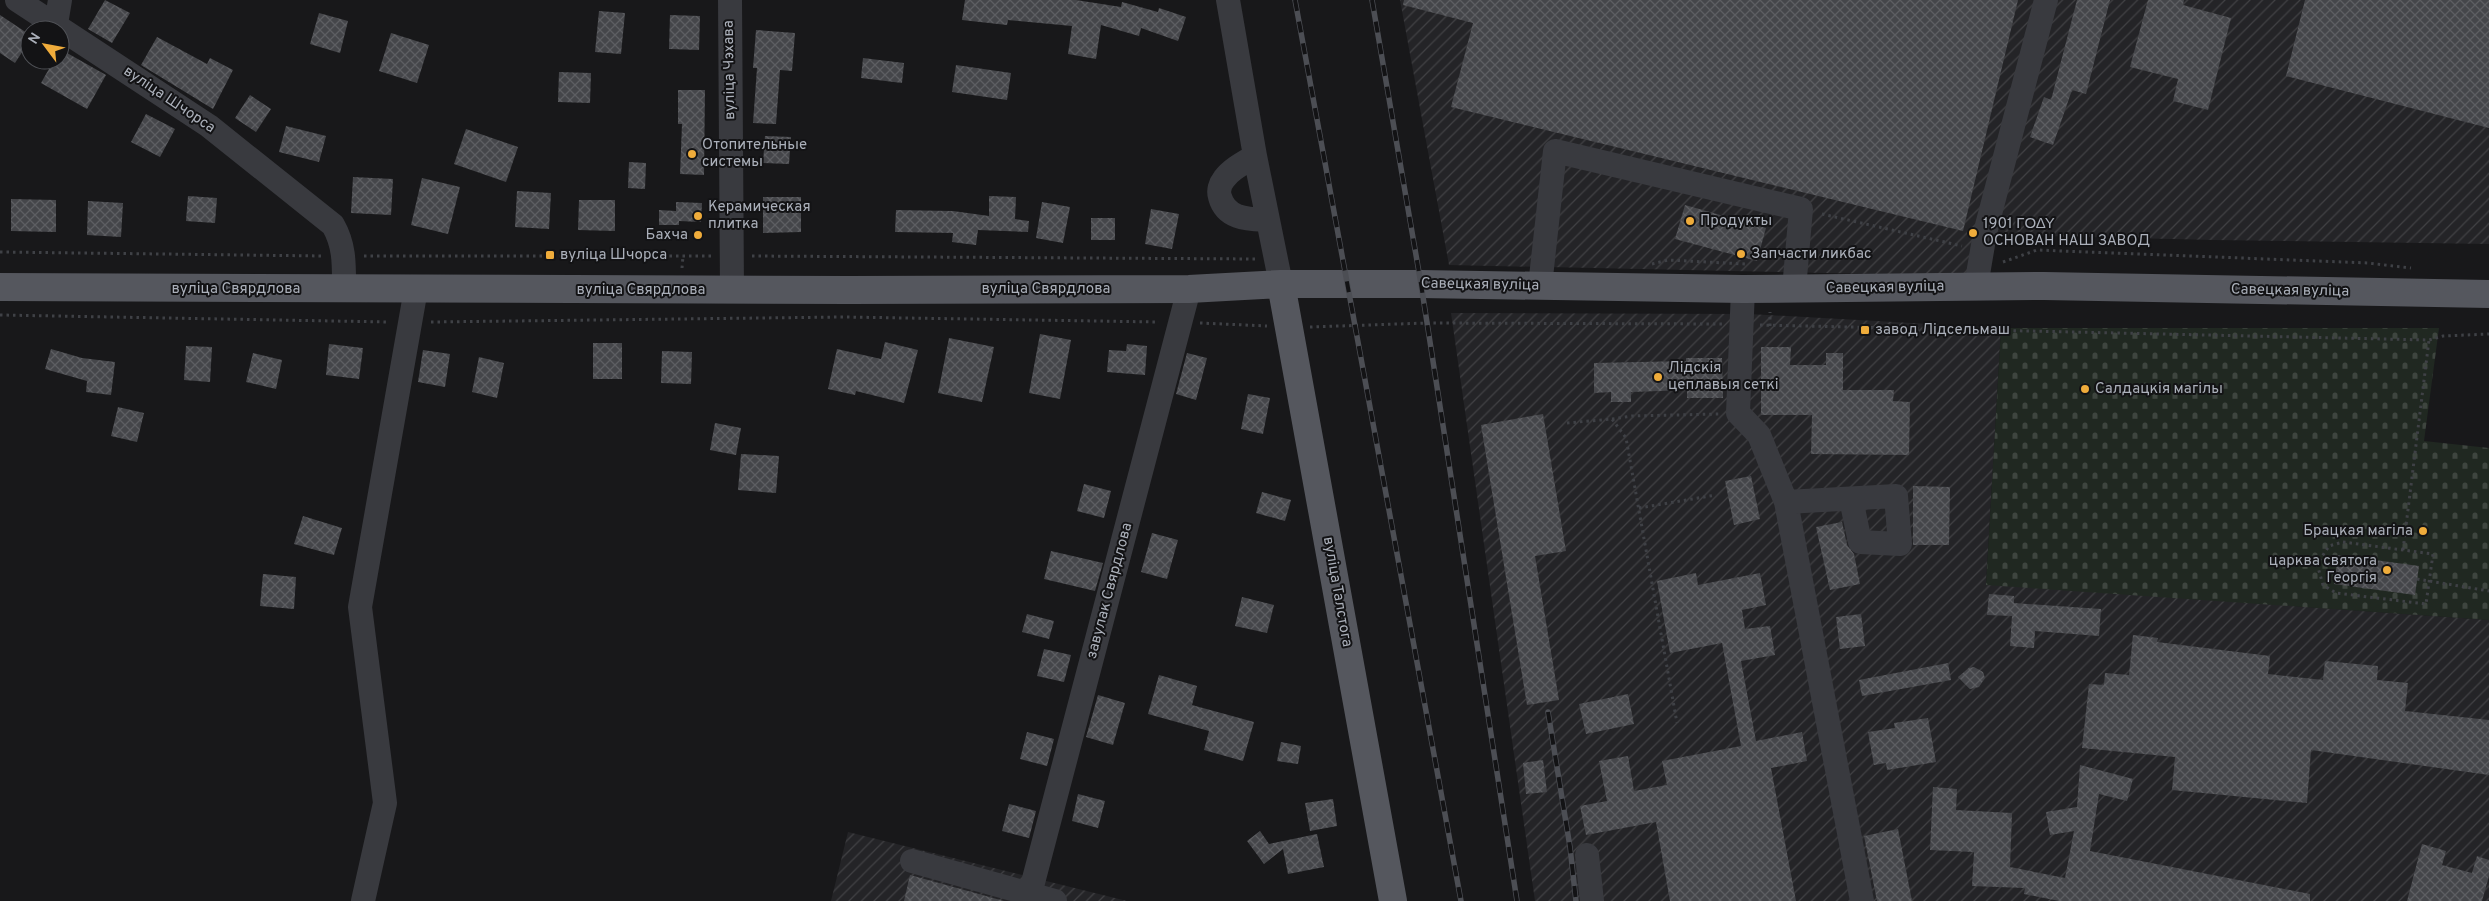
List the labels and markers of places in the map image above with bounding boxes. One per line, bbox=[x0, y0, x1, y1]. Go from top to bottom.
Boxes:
place label: Отопительные системы bbox=[702, 136, 807, 172]
marker: Отопительные системы bbox=[686, 148, 698, 160]
place label: Керамическая плитка bbox=[708, 198, 811, 234]
marker: Керамическая плитка bbox=[692, 210, 704, 222]
place label: Продукты bbox=[1700, 212, 1772, 231]
marker: Продукты bbox=[1684, 215, 1696, 227]
place label: 1901 ΓΟΔΥ ОСНОВАН НАШ ЗАВОД bbox=[1983, 215, 2150, 251]
place label: Бахча bbox=[646, 226, 688, 245]
marker: 1901 ΓΟΔΥ ОСНОВАН НАШ ЗАВОД bbox=[1967, 227, 1979, 239]
marker: Бахча bbox=[692, 229, 704, 241]
place label: Запчасти ликбас bbox=[1751, 245, 1871, 264]
place label: вуліца Шчорса bbox=[560, 246, 667, 265]
marker: Запчасти ликбас bbox=[1735, 248, 1747, 260]
marker: вуліца Шчорса bbox=[544, 249, 556, 261]
place label: завод Лідсельмаш bbox=[1875, 321, 2010, 340]
marker: завод Лідсельмаш bbox=[1859, 324, 1871, 336]
place label: Лідскія цеплавыя сеткі bbox=[1668, 359, 1779, 395]
marker: Лідскія цеплавыя сеткі bbox=[1652, 371, 1664, 383]
place label: Салдацкія магілы bbox=[2095, 380, 2223, 399]
marker: Салдацкія магілы bbox=[2079, 383, 2091, 395]
place label: Брацкая магіла bbox=[2303, 522, 2413, 541]
marker: Брацкая магіла bbox=[2417, 525, 2429, 537]
place label: царква святога Георгія bbox=[2269, 552, 2377, 588]
marker: царква святога Георгія bbox=[2381, 564, 2393, 576]

